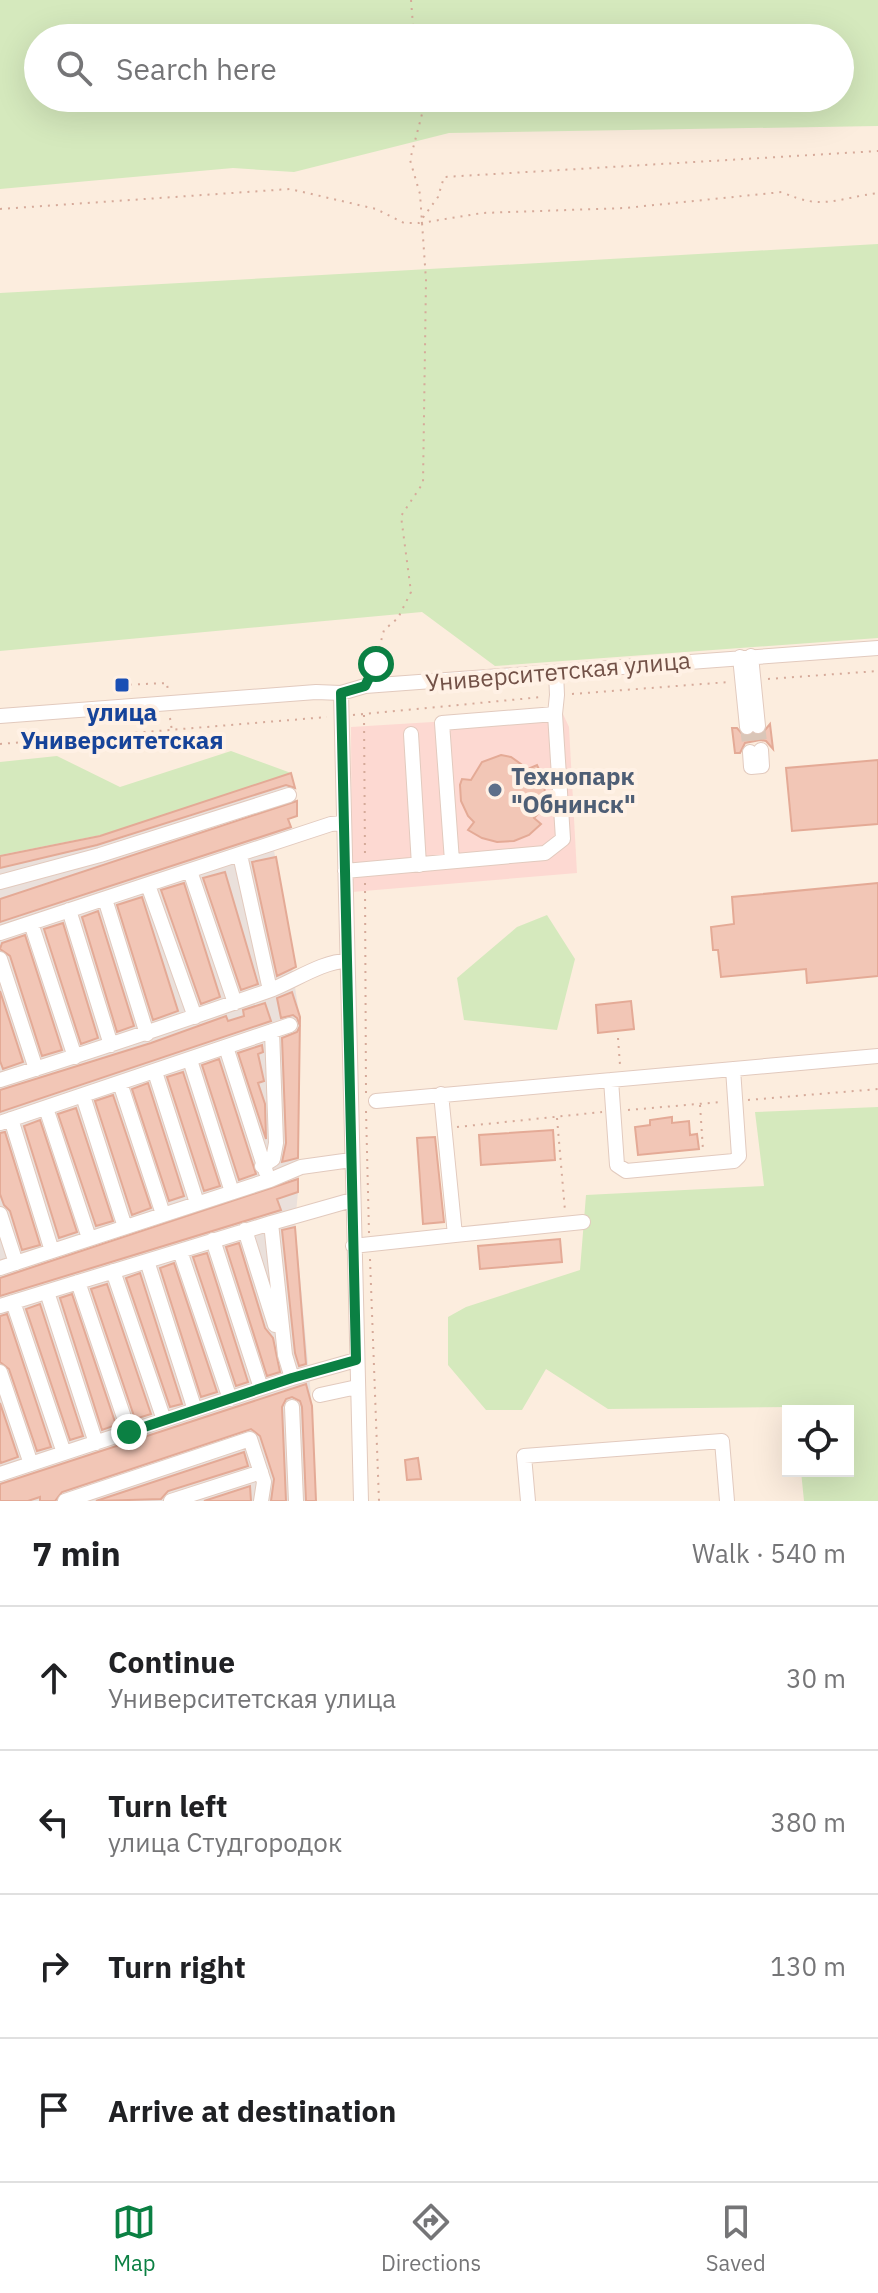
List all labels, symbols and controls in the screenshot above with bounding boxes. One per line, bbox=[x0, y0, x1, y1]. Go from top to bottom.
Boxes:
search box bbox=[24, 24, 854, 112]
icon: search bbox=[52, 46, 96, 90]
text: Search here bbox=[116, 49, 277, 88]
street label: Университетская улица bbox=[424, 643, 692, 699]
route start bbox=[358, 646, 394, 682]
marker: улица Университетская bbox=[113, 676, 131, 694]
place label: улица Университетская bbox=[21, 696, 224, 756]
place label: Технопарк "Обнинск" bbox=[511, 760, 636, 820]
marker: Технопарк "Обнинск" bbox=[486, 781, 504, 799]
map controls bbox=[782, 1405, 854, 1477]
button: locate bbox=[782, 1405, 854, 1477]
route end bbox=[111, 1414, 147, 1450]
text: 7 min bbox=[32, 1531, 121, 1575]
text: Walk · 540 m bbox=[692, 1536, 846, 1570]
text: Continue bbox=[108, 1642, 235, 1681]
icon: ahead bbox=[32, 1656, 76, 1700]
text: 30 m bbox=[786, 1661, 846, 1695]
text: Университетская улица bbox=[108, 1681, 396, 1715]
text: Turn left bbox=[108, 1786, 227, 1825]
icon: left bbox=[32, 1800, 76, 1844]
text: 380 m bbox=[770, 1805, 846, 1839]
text: улица Студгородок bbox=[108, 1825, 342, 1859]
icon: right bbox=[32, 1944, 76, 1988]
text: Turn right bbox=[108, 1947, 246, 1986]
text: 130 m bbox=[770, 1949, 846, 1983]
icon: arrive bbox=[32, 2088, 76, 2132]
text: Arrive at destination bbox=[108, 2091, 396, 2130]
tab: Map bbox=[112, 2200, 156, 2277]
tab: Directions bbox=[381, 2200, 481, 2277]
tab: Saved bbox=[706, 2200, 766, 2277]

